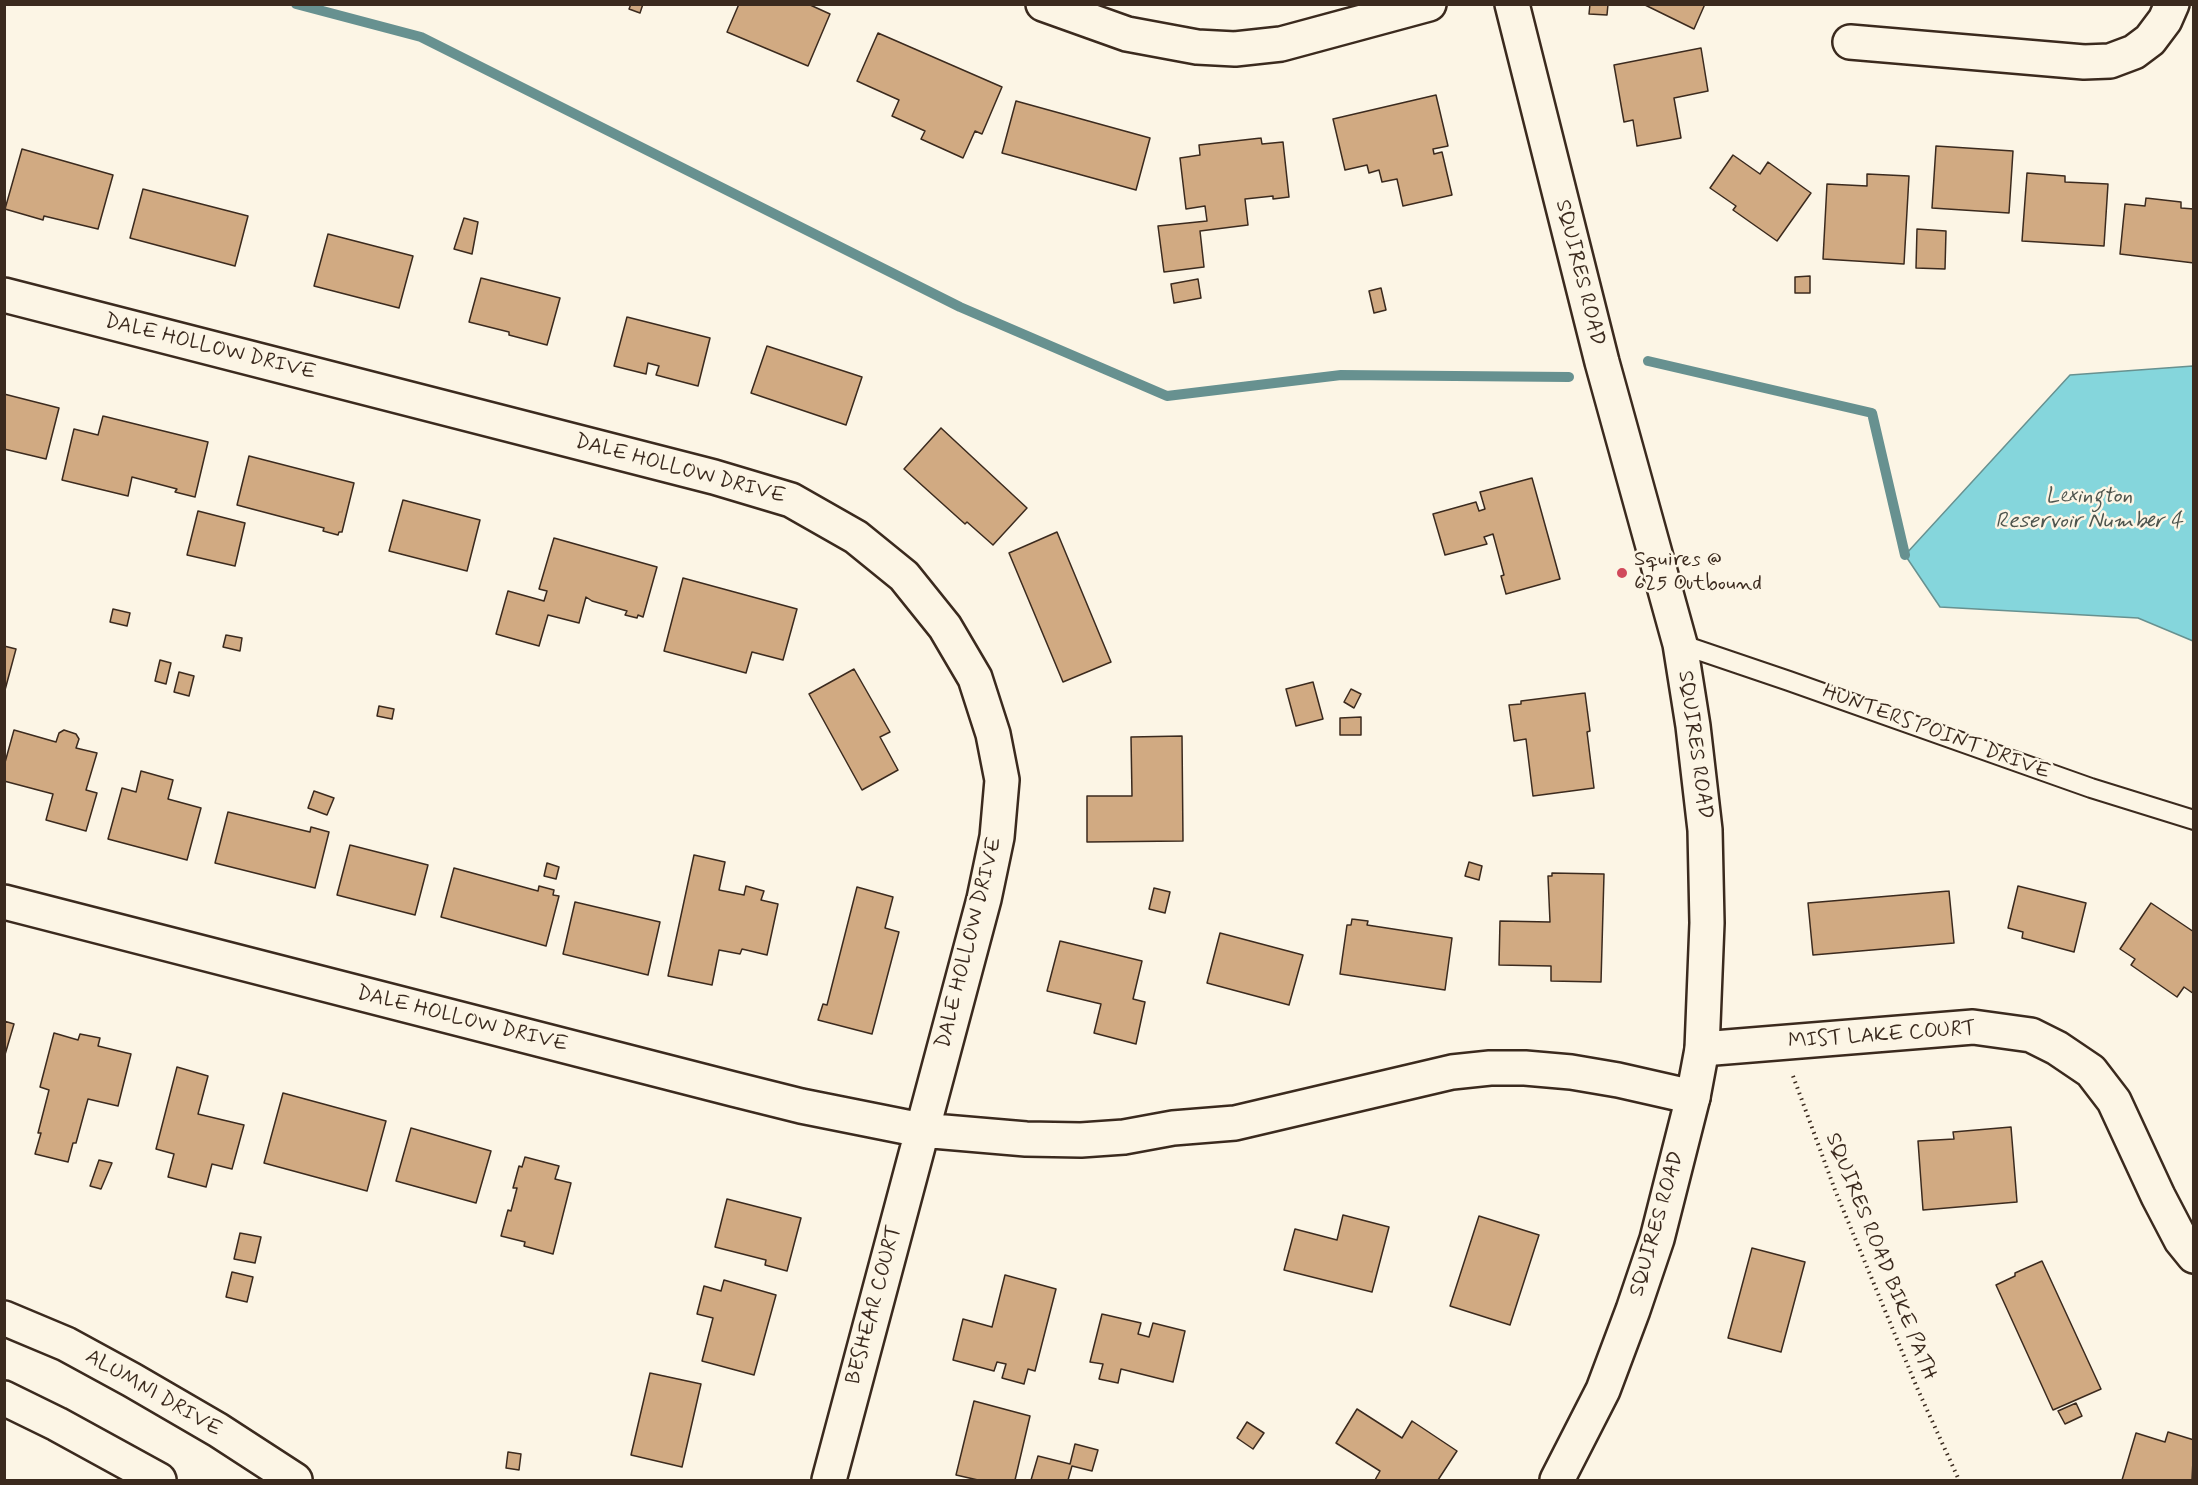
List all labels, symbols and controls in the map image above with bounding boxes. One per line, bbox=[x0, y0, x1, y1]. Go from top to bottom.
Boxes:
street label: SQUIRES ROAD bbox=[1549, 197, 1609, 349]
street label: DALE HOLLOW DRIVE bbox=[102, 310, 318, 386]
street label: DALE HOLLOW DRIVE bbox=[572, 430, 788, 510]
water label: Lexington Reservoir Number 4 bbox=[1995, 484, 2183, 536]
place label: Squires @ 625 Outbound bbox=[1634, 548, 1762, 598]
marker: Squires @ 625 Outbound bbox=[1615, 566, 1629, 580]
street label: SQUIRES ROAD bbox=[1671, 669, 1717, 821]
street label: HUNTERS POINT DRIVE bbox=[1819, 680, 2053, 786]
street label: DALE HOLLOW DRIVE bbox=[932, 835, 1008, 1051]
street label: DALE HOLLOW DRIVE bbox=[354, 982, 570, 1058]
street label: MIST LAKE COURT bbox=[1787, 1017, 1977, 1055]
street label: SQUIRES ROAD BIKE PATH bbox=[1819, 1130, 1941, 1384]
street label: SQUIRES ROAD bbox=[1625, 1149, 1691, 1299]
street label: BESHEAR COURT bbox=[842, 1223, 908, 1387]
street label: ALUMNI DRIVE bbox=[80, 1345, 226, 1443]

